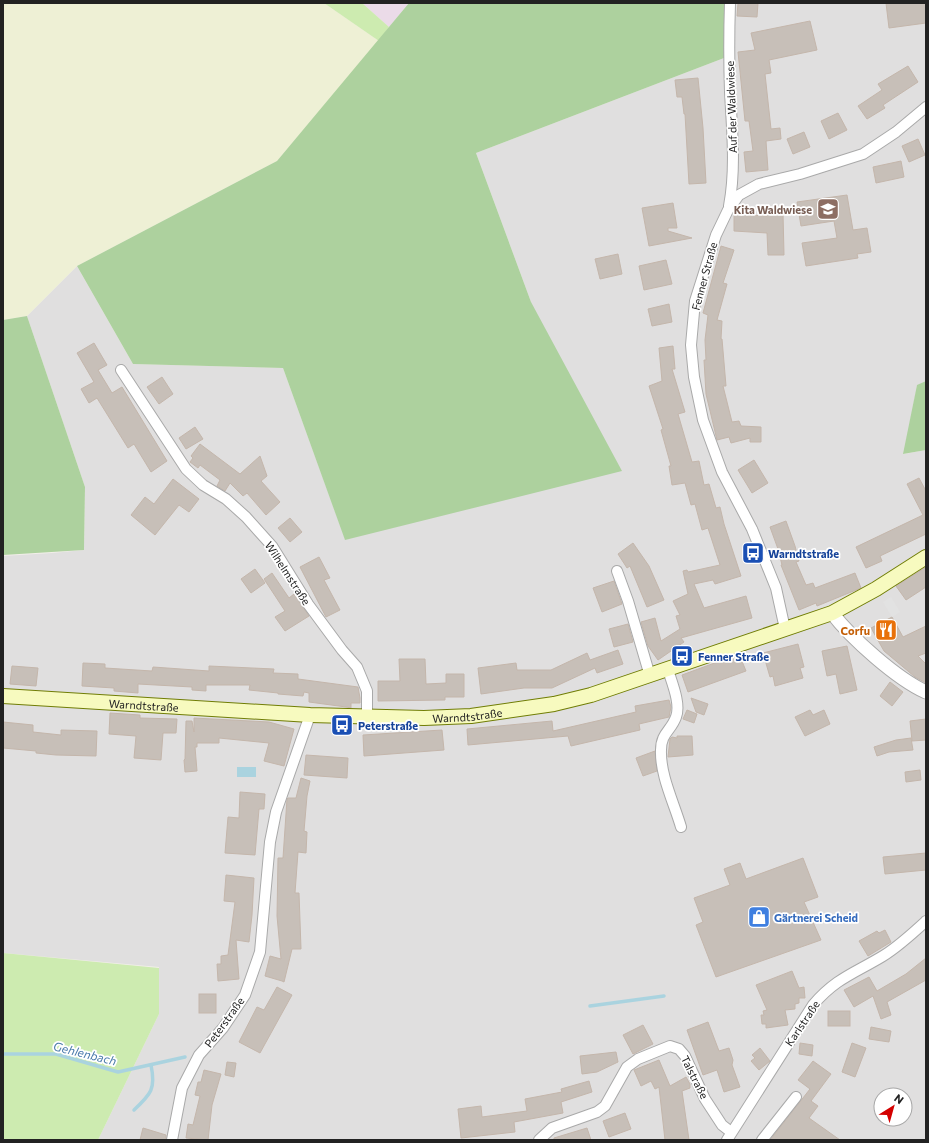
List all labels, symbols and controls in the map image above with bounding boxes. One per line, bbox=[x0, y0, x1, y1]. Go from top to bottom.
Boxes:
street label: Auf der Waldwiese bbox=[723, 60, 739, 153]
school or university icon: Kita Waldwiese bbox=[815, 196, 841, 222]
place label: Kita Waldwiese bbox=[734, 203, 812, 216]
street label: Fenner Straße bbox=[689, 240, 719, 312]
street label: Wilhelmstraße bbox=[263, 539, 314, 607]
bus stop icon: Warndtstraße bbox=[740, 540, 766, 566]
place label: Warndtstraße bbox=[768, 547, 839, 560]
restaurant icon: Corfu bbox=[873, 617, 899, 643]
place label: Corfu bbox=[841, 624, 870, 637]
bus stop icon: Fenner Straße bbox=[669, 643, 695, 669]
place label: Fenner Straße bbox=[698, 650, 769, 663]
street label: Warndtstraße bbox=[108, 696, 179, 713]
street label: Warndtstraße bbox=[432, 705, 503, 724]
bus stop icon: Peterstraße bbox=[329, 712, 355, 738]
place label: Peterstraße bbox=[358, 719, 418, 732]
shop icon: Gärtnerei Scheid bbox=[746, 904, 772, 930]
place label: Gärtnerei Scheid bbox=[774, 911, 858, 924]
street label: Peterstraße bbox=[201, 994, 247, 1050]
street label: Karlstraße bbox=[782, 998, 822, 1048]
water label: Gehlenbach bbox=[52, 1038, 118, 1068]
street label: Talstraße bbox=[679, 1053, 711, 1101]
north arrow bbox=[873, 1087, 913, 1127]
text: N bbox=[892, 1091, 907, 1106]

